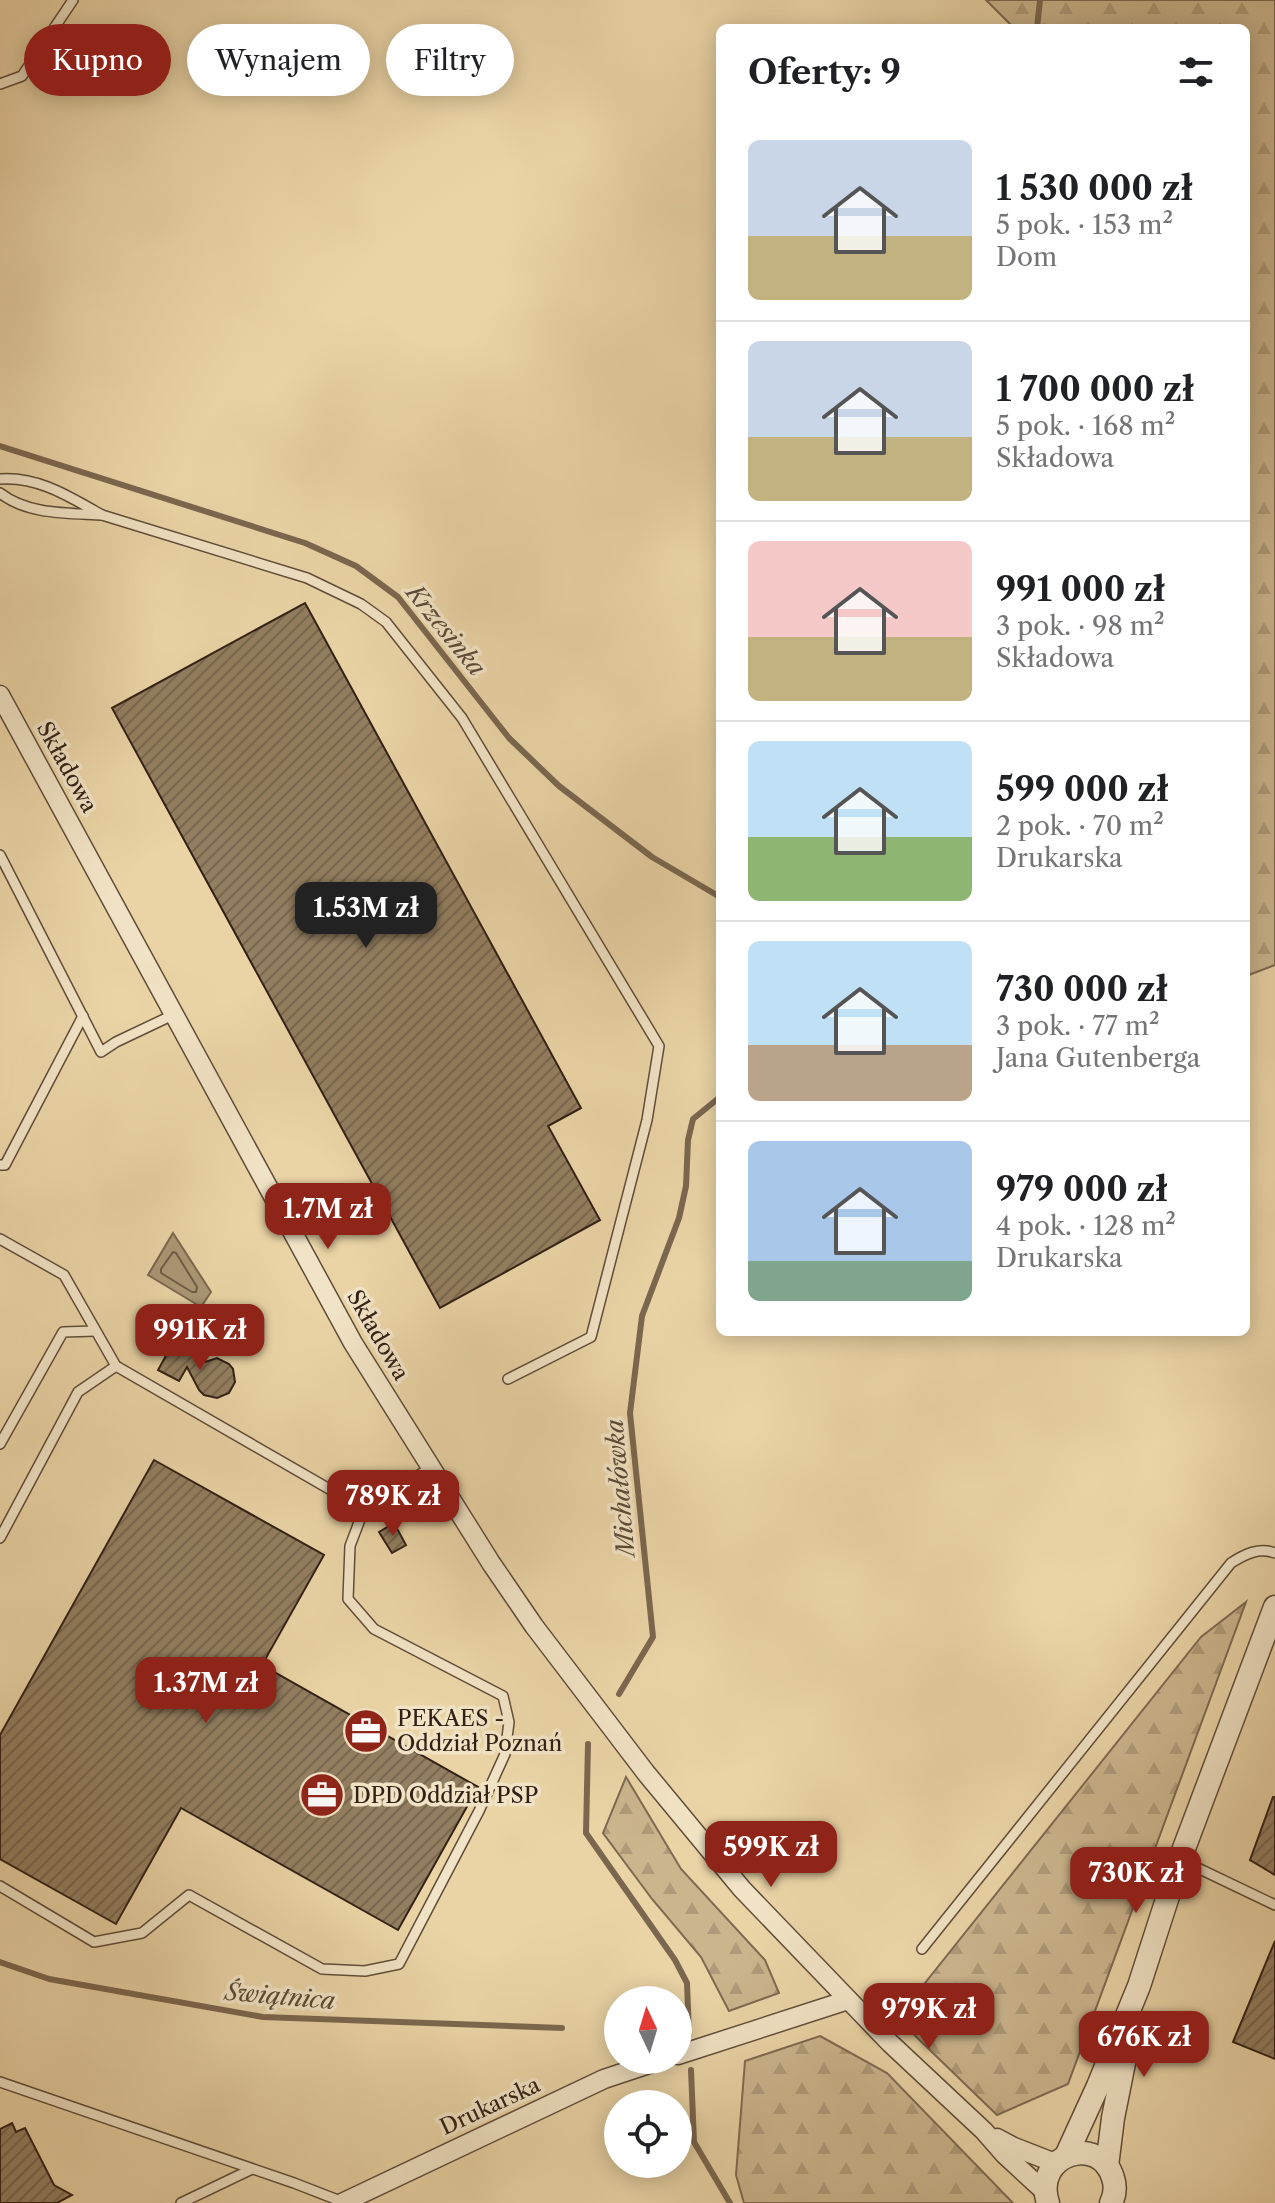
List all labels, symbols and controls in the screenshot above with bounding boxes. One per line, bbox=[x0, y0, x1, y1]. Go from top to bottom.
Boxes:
chip: Kupno bbox=[24, 24, 171, 96]
chip: Wynajem bbox=[187, 24, 370, 96]
chip: Filtry bbox=[386, 24, 514, 96]
icon: filters bbox=[1174, 50, 1218, 94]
text: Oferty: 9 bbox=[748, 51, 901, 93]
text: 1 530 000 zł bbox=[996, 167, 1193, 209]
icon: home bbox=[812, 172, 908, 268]
text: 5 pok. · 153 m² bbox=[996, 209, 1173, 241]
text: Dom bbox=[996, 241, 1057, 273]
text: 1 700 000 zł bbox=[996, 368, 1194, 410]
icon: home bbox=[812, 373, 908, 469]
text: 5 pok. · 168 m² bbox=[996, 410, 1175, 442]
text: Składowa bbox=[996, 442, 1114, 474]
text: 991 000 zł bbox=[996, 568, 1165, 610]
icon: home bbox=[812, 573, 908, 669]
water label: Krzesinka bbox=[399, 577, 492, 681]
text: 3 pok. · 98 m² bbox=[996, 610, 1165, 642]
text: Składowa bbox=[996, 642, 1114, 674]
street label: Składowa bbox=[31, 717, 103, 818]
text: 599 000 zł bbox=[996, 768, 1169, 810]
icon: home bbox=[812, 773, 908, 869]
text: 2 pok. · 70 m² bbox=[996, 810, 1164, 842]
text: Drukarska bbox=[996, 842, 1123, 874]
pin: 1.53M zł bbox=[283, 882, 449, 950]
text: 1.53M zł bbox=[313, 892, 419, 924]
text: 730 000 zł bbox=[996, 968, 1168, 1010]
icon: home bbox=[812, 973, 908, 1069]
text: 3 pok. · 77 m² bbox=[996, 1010, 1160, 1042]
text: Jana Gutenberga bbox=[996, 1042, 1201, 1074]
text: 979 000 zł bbox=[996, 1168, 1168, 1210]
icon: home bbox=[812, 1173, 908, 1269]
pin: 1.7M zł bbox=[254, 1183, 402, 1251]
text: 1.7M zł bbox=[283, 1193, 373, 1225]
text: 4 pok. · 128 m² bbox=[996, 1210, 1176, 1242]
text: Drukarska bbox=[996, 1242, 1123, 1274]
street label: Składowa bbox=[341, 1285, 415, 1385]
pin: 991K zł bbox=[126, 1304, 274, 1372]
text: 991K zł bbox=[153, 1314, 247, 1346]
water label: Michałówka bbox=[600, 1418, 641, 1561]
pin: 789K zł bbox=[319, 1470, 467, 1538]
text: 789K zł bbox=[345, 1480, 441, 1512]
pin: 1.37M zł bbox=[123, 1657, 289, 1725]
text: 1.37M zł bbox=[153, 1667, 259, 1699]
place label: PEKAES - Oddział Poznań bbox=[397, 1705, 562, 1757]
office icon: PEKAES - Oddział Poznań bbox=[342, 1707, 390, 1755]
office icon: DPD Oddział PSP bbox=[298, 1771, 346, 1819]
place label: DPD Oddział PSP bbox=[353, 1782, 538, 1809]
pin: 599K zł bbox=[697, 1821, 845, 1889]
text: 599K zł bbox=[723, 1831, 819, 1863]
pin: 730K zł bbox=[1062, 1847, 1210, 1915]
text: 730K zł bbox=[1088, 1857, 1184, 1889]
water label: Świątnica bbox=[222, 1976, 336, 2015]
pin: 979K zł bbox=[855, 1983, 1003, 2051]
north arrow bbox=[604, 1986, 692, 2074]
map controls bbox=[604, 1986, 692, 2178]
text: 979K zł bbox=[881, 1993, 977, 2025]
pin: 676K zł bbox=[1070, 2011, 1218, 2079]
text: 676K zł bbox=[1097, 2021, 1191, 2053]
street label: Drukarska bbox=[436, 2071, 545, 2141]
button: locate bbox=[604, 2090, 692, 2178]

